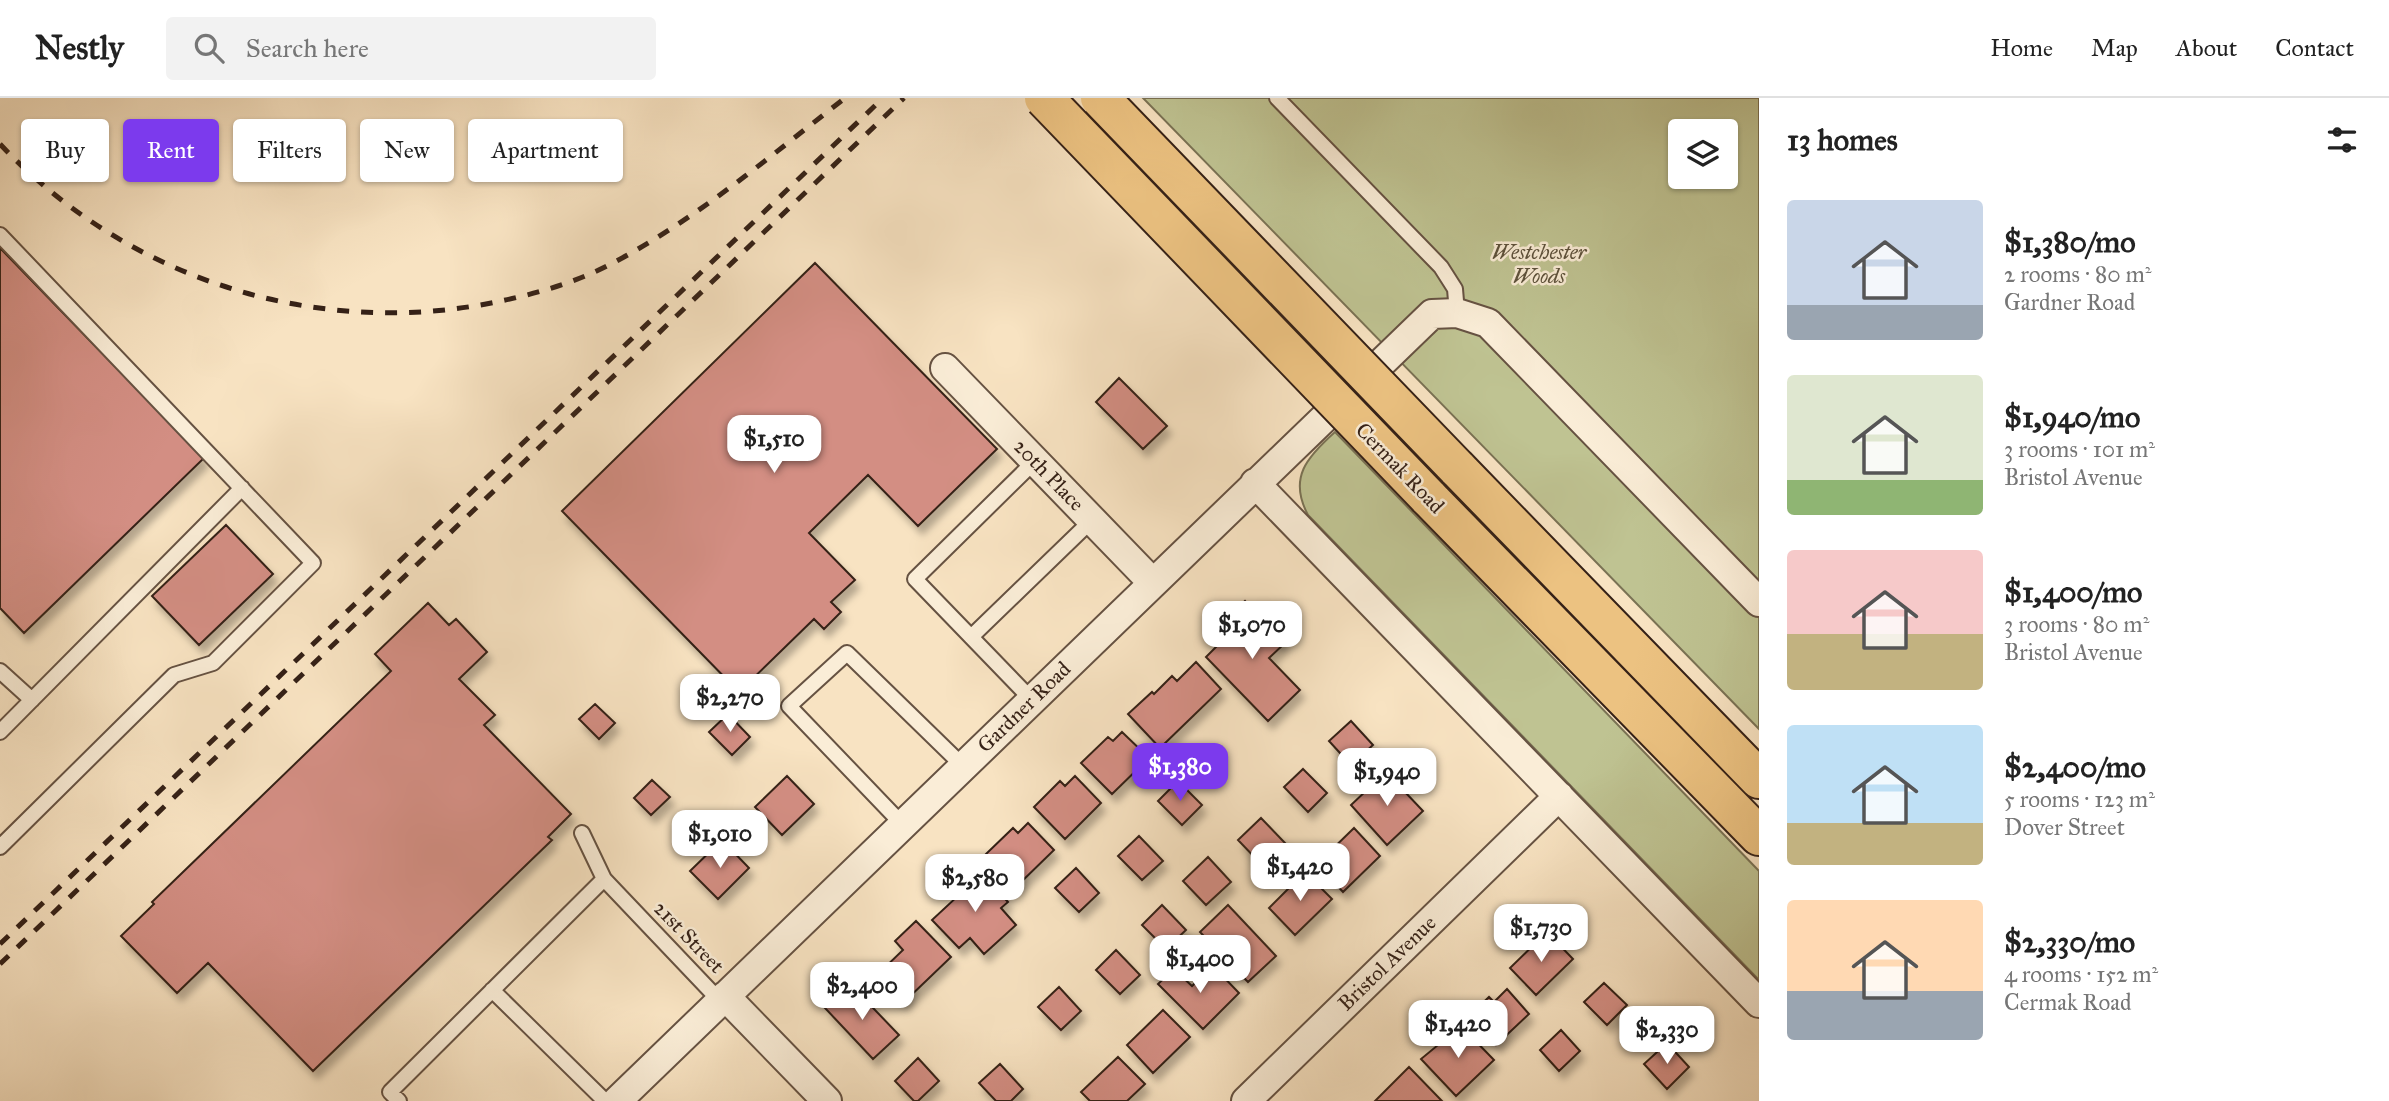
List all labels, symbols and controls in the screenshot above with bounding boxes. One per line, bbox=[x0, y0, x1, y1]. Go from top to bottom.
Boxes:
search box bbox=[166, 17, 656, 80]
text: Nestly bbox=[35, 28, 124, 68]
icon: search bbox=[190, 29, 228, 67]
text: Search here bbox=[246, 32, 369, 64]
text: Home bbox=[1990, 33, 2053, 63]
text: Map bbox=[2091, 33, 2138, 63]
text: About bbox=[2176, 33, 2237, 63]
text: Contact bbox=[2275, 33, 2354, 63]
chip: Buy bbox=[21, 119, 109, 182]
chip: Rent bbox=[123, 119, 219, 182]
chip: Filters bbox=[233, 119, 346, 182]
chip: New bbox=[360, 119, 454, 182]
chip: Apartment bbox=[468, 119, 623, 182]
map controls bbox=[1668, 119, 1738, 189]
button: layers bbox=[1668, 119, 1738, 189]
icon: filters bbox=[2323, 121, 2361, 159]
text: 13 homes bbox=[1787, 122, 1898, 158]
text: $1,380/mo bbox=[2004, 224, 2136, 260]
icon: home bbox=[1843, 228, 1927, 312]
park label: Westchester Woods bbox=[1492, 239, 1588, 289]
text: 2 rooms · 80 m² bbox=[2004, 260, 2151, 288]
text: Gardner Road bbox=[2004, 288, 2135, 316]
text: $1,940/mo bbox=[2004, 399, 2140, 435]
icon: home bbox=[1843, 403, 1927, 487]
pin: $1,510 bbox=[717, 416, 831, 475]
street label: Cermak Road bbox=[1350, 417, 1450, 519]
text: $1,510 bbox=[743, 424, 805, 452]
street label: 20th Place bbox=[1008, 433, 1090, 517]
text: 3 rooms · 101 m² bbox=[2004, 435, 2155, 463]
text: Bristol Avenue bbox=[2004, 463, 2143, 491]
text: $1,400/mo bbox=[2004, 574, 2142, 610]
icon: home bbox=[1843, 578, 1927, 662]
pin: $1,070 bbox=[1195, 602, 1309, 661]
text: $1,070 bbox=[1218, 610, 1286, 638]
text: 3 rooms · 80 m² bbox=[2004, 610, 2149, 638]
text: Bristol Avenue bbox=[2004, 638, 2143, 666]
street label: Gardner Road bbox=[972, 656, 1076, 758]
pin: $2,270 bbox=[673, 674, 787, 734]
text: $2,270 bbox=[696, 683, 764, 711]
pin: $1,380 bbox=[1123, 744, 1237, 803]
pin: $1,940 bbox=[1330, 748, 1444, 808]
text: $2,400/mo bbox=[2004, 749, 2146, 785]
text: $1,380 bbox=[1148, 752, 1212, 780]
icon: home bbox=[1843, 753, 1927, 837]
text: $1,940 bbox=[1353, 757, 1421, 785]
text: 5 rooms · 123 m² bbox=[2004, 785, 2155, 813]
pin: $1,010 bbox=[663, 810, 777, 870]
text: Dover Street bbox=[2004, 813, 2125, 841]
text: $1,010 bbox=[688, 819, 752, 847]
pin: $1,420 bbox=[1243, 844, 1357, 903]
text: $1,420 bbox=[1267, 852, 1333, 880]
pin: $2,580 bbox=[918, 854, 1032, 914]
text: $2,580 bbox=[941, 863, 1009, 891]
street label: 21st Street bbox=[648, 895, 730, 979]
pin: $1,730 bbox=[1484, 904, 1598, 964]
street label: Bristol Avenue bbox=[1332, 910, 1442, 1016]
text: $1,730 bbox=[1510, 913, 1572, 941]
text: $2,330/mo bbox=[2004, 924, 2135, 960]
icon: home bbox=[1843, 928, 1927, 1012]
pin: $1,400 bbox=[1143, 936, 1257, 995]
text: $1,400 bbox=[1166, 944, 1234, 972]
text: 4 rooms · 152 m² bbox=[2004, 960, 2158, 988]
pin: $2,400 bbox=[805, 962, 919, 1022]
text: $2,400 bbox=[826, 971, 898, 999]
text: Cermak Road bbox=[2004, 988, 2132, 1016]
pin: $1,420 bbox=[1401, 1000, 1515, 1060]
pin: $2,330 bbox=[1610, 1006, 1724, 1066]
text: $1,420 bbox=[1425, 1009, 1491, 1037]
text: $2,330 bbox=[1635, 1015, 1699, 1043]

